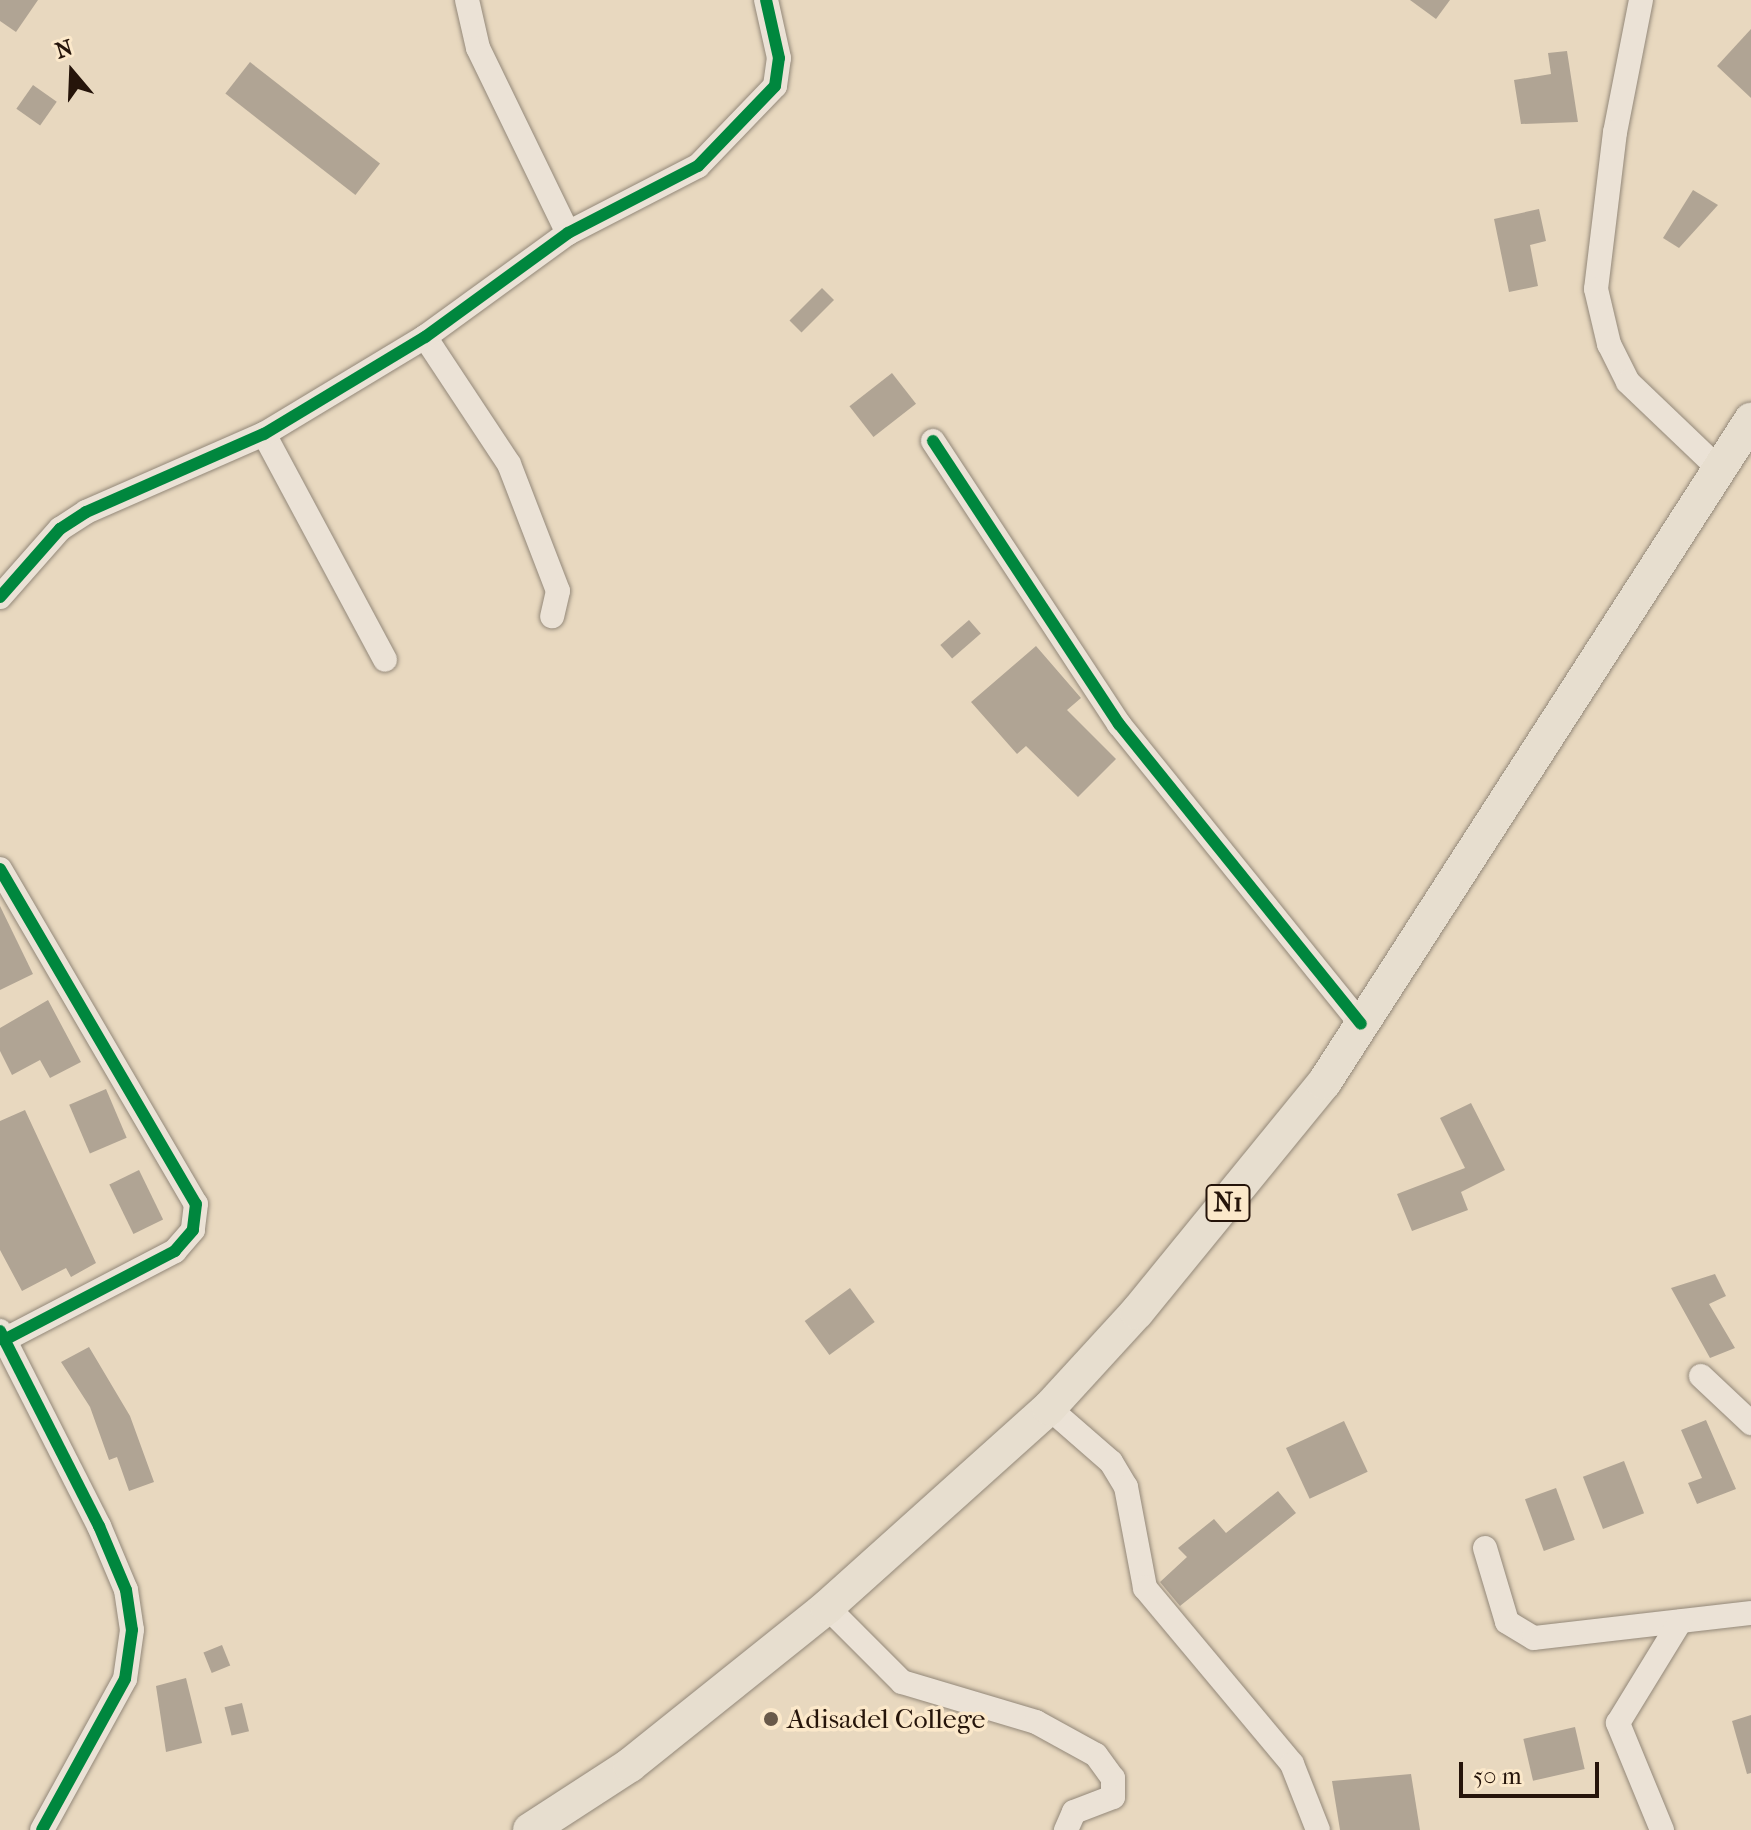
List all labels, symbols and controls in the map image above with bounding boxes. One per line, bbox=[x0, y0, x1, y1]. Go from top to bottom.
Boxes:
north arrow bbox=[32, 32, 112, 112]
text: N bbox=[52, 34, 76, 64]
road number: N1 bbox=[1204, 1181, 1252, 1225]
place label: Adisadel College bbox=[787, 1702, 985, 1736]
marker: Adisadel College bbox=[762, 1710, 780, 1728]
scale bar bbox=[1463, 1746, 1603, 1796]
text: 50 m bbox=[1473, 1762, 1522, 1790]

